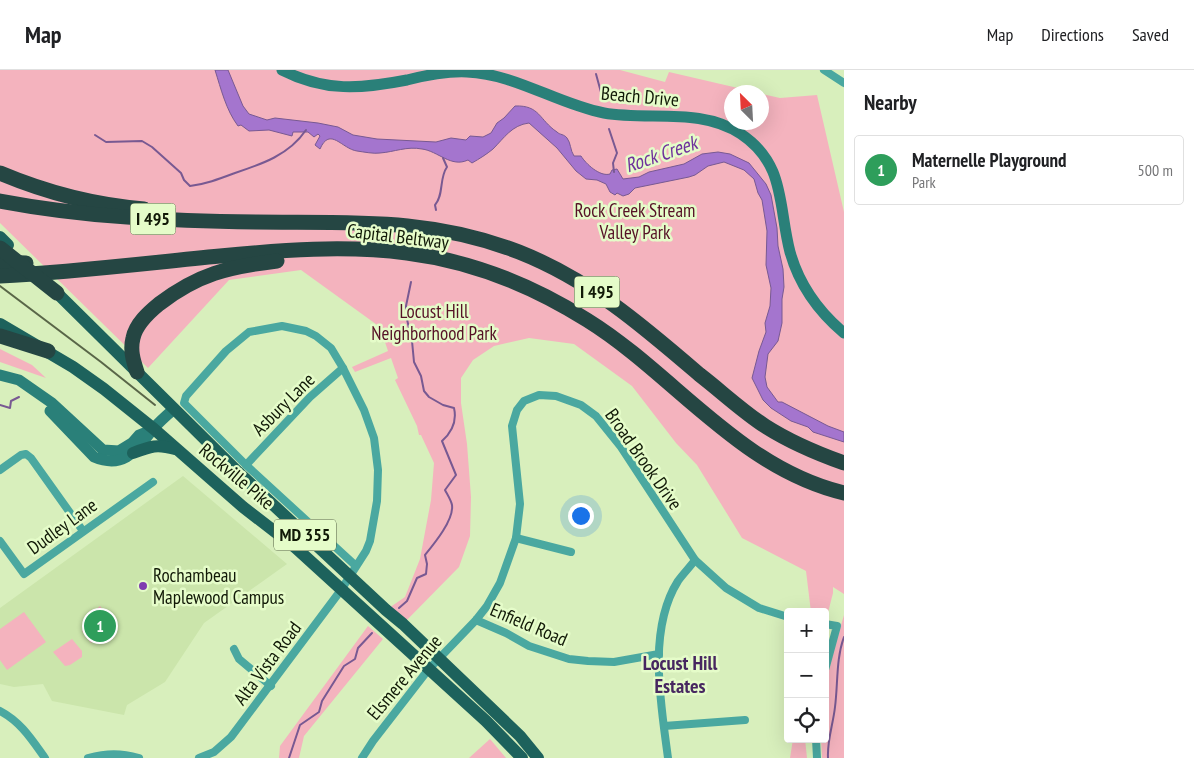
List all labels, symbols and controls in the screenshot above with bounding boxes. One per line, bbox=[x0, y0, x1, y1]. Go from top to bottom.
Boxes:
text: Map bbox=[25, 19, 62, 50]
text: Map bbox=[987, 23, 1013, 46]
text: Directions bbox=[1041, 23, 1104, 46]
text: Saved bbox=[1132, 23, 1169, 46]
street label: Beach Drive bbox=[600, 81, 680, 111]
north arrow bbox=[724, 85, 769, 130]
text: Nearby bbox=[864, 89, 917, 116]
water label: Rock Creek bbox=[621, 129, 703, 178]
text: Maternelle Playground bbox=[912, 148, 1067, 172]
text: 1 bbox=[877, 160, 885, 180]
text: 500 m bbox=[1138, 160, 1173, 180]
text: Park bbox=[912, 172, 936, 192]
park label: Rock Creek Stream Valley Park bbox=[575, 198, 695, 244]
road number: I 495 bbox=[130, 204, 176, 234]
street label: Capital Beltway bbox=[346, 218, 451, 254]
road number: I 495 bbox=[574, 276, 620, 308]
park label: Locust Hill Neighborhood Park bbox=[371, 299, 497, 345]
street label: Asbury Lane bbox=[247, 367, 320, 440]
street label: Broad Brook Drive bbox=[600, 404, 688, 514]
street label: Rockville Pike bbox=[195, 438, 280, 514]
street label: Dudley Lane bbox=[22, 493, 102, 559]
your location bbox=[568, 503, 594, 529]
road number: MD 355 bbox=[274, 520, 336, 550]
place label: Rochambeau Maplewood Campus bbox=[153, 563, 284, 609]
marker: Rochambeau Maplewood Campus bbox=[137, 580, 149, 592]
street label: Enfield Road bbox=[487, 597, 571, 651]
pin: 1 bbox=[84, 607, 116, 645]
map controls bbox=[784, 608, 829, 743]
button: + bbox=[784, 608, 829, 653]
street label: Alta Vista Road bbox=[228, 616, 306, 710]
street label: Elsmere Avenue bbox=[361, 629, 447, 724]
district label: Locust Hill Estates bbox=[643, 650, 717, 699]
button: − bbox=[784, 653, 829, 698]
button: locate bbox=[784, 698, 829, 743]

